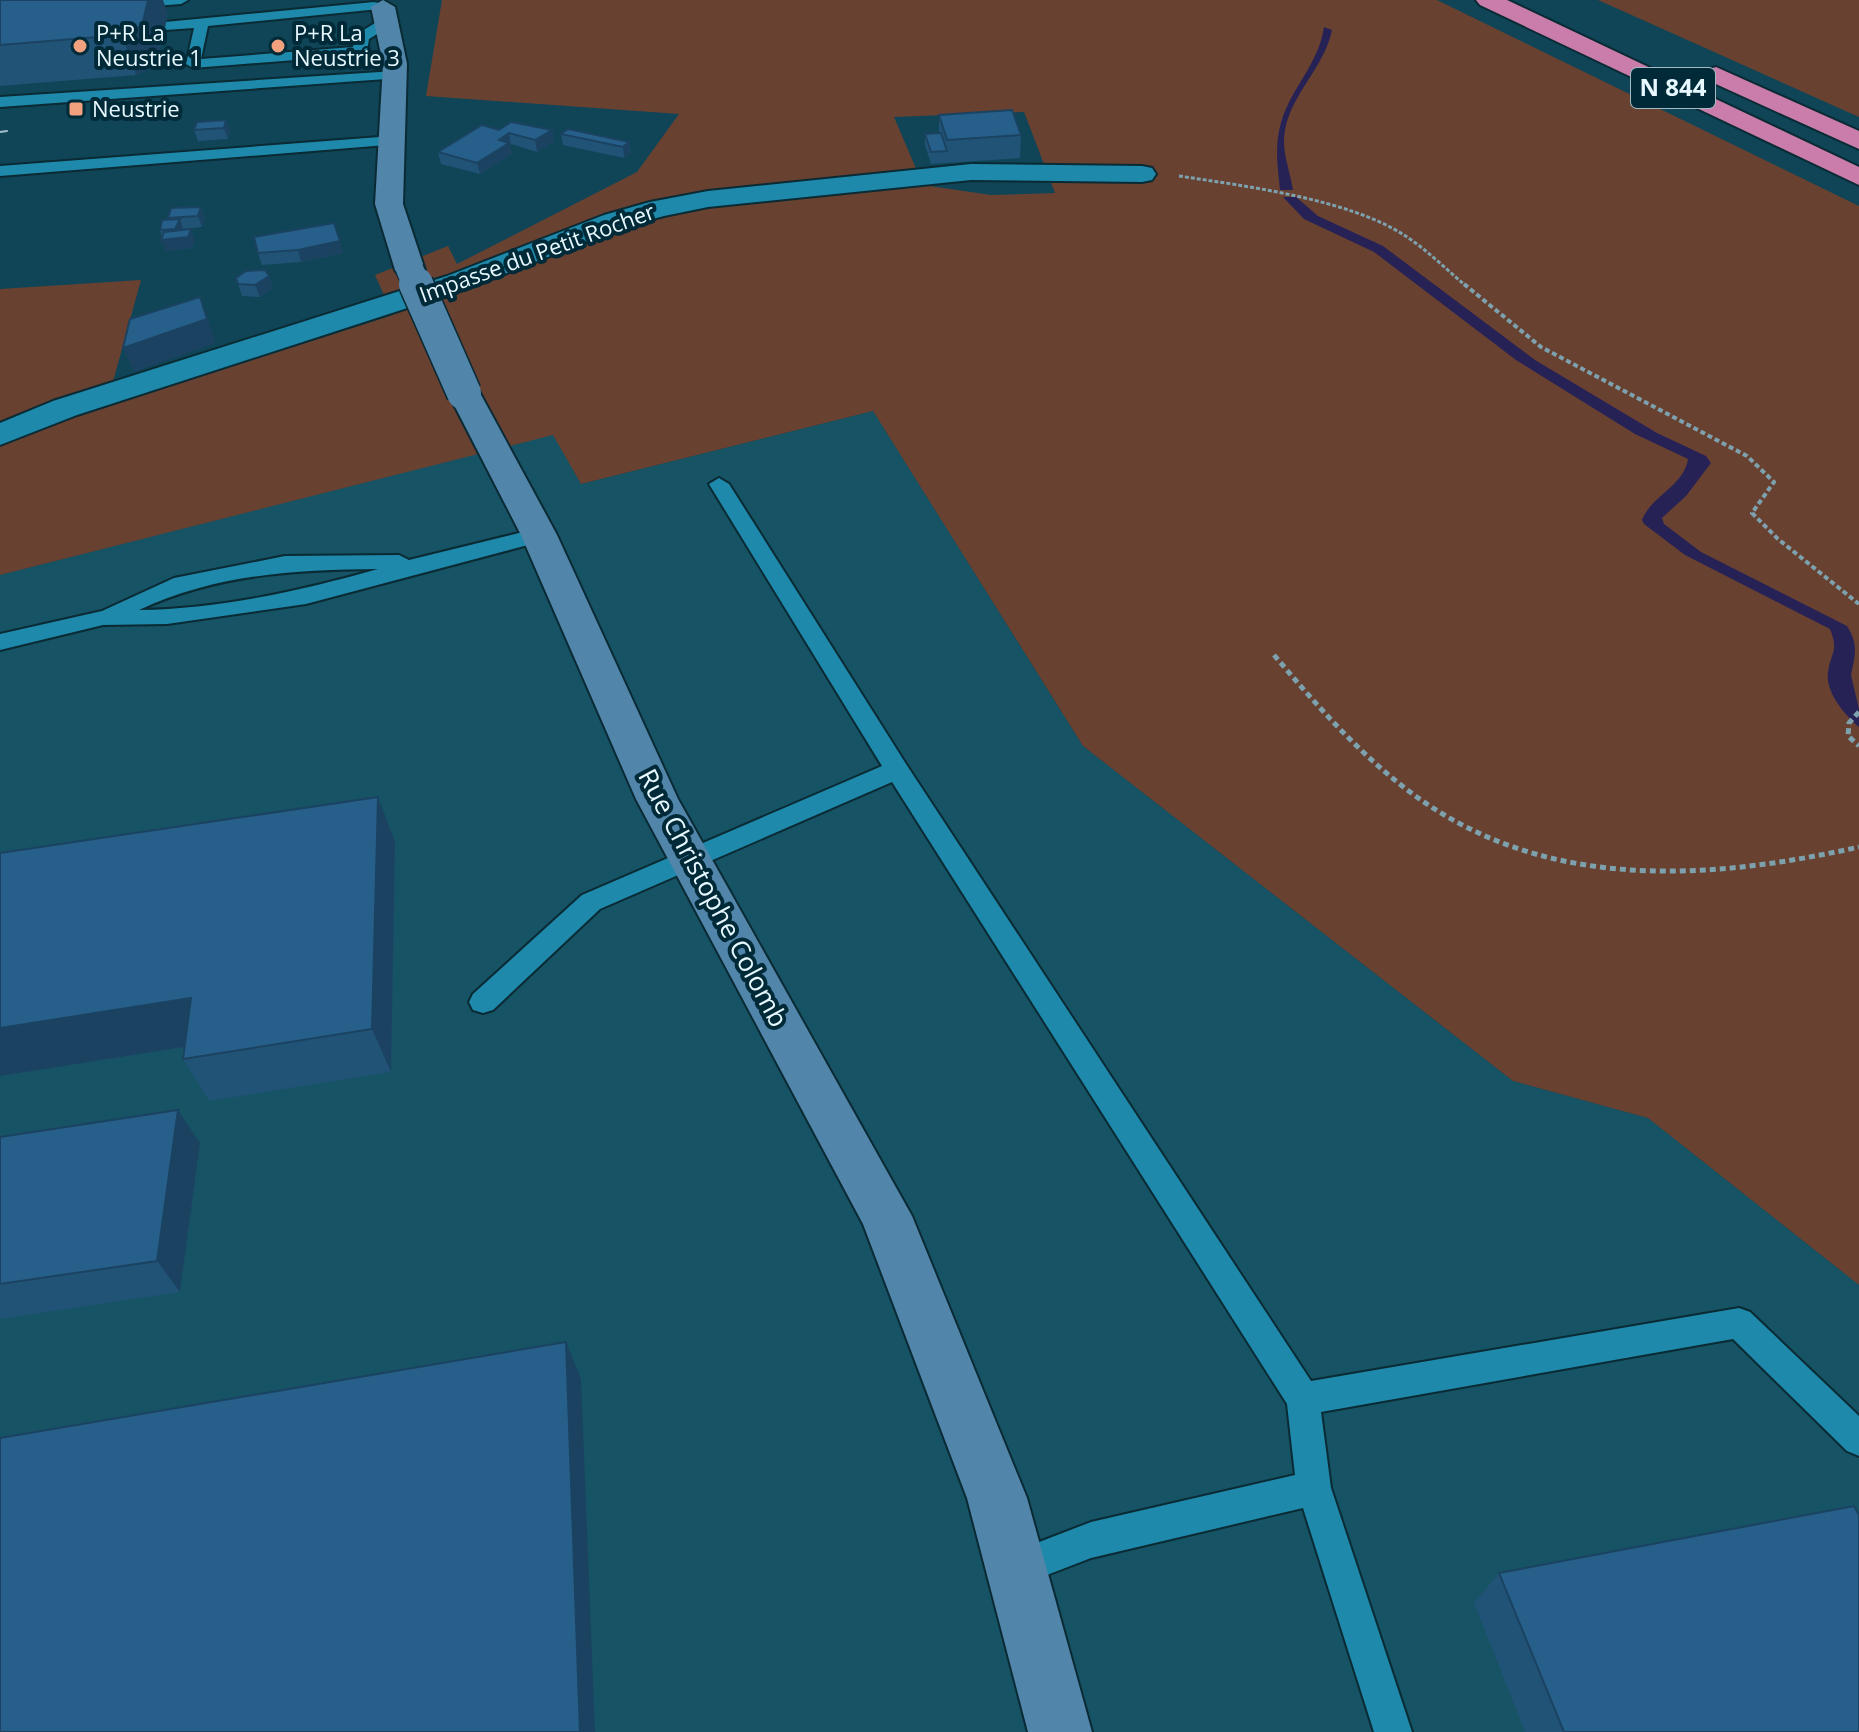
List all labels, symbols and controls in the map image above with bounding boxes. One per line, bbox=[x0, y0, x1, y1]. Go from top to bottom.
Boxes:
place label: P+R La Neustrie 1 bbox=[96, 17, 202, 72]
place label: P+R La Neustrie 3 bbox=[294, 17, 400, 72]
marker: P+R La Neustrie 1 bbox=[71, 37, 89, 55]
marker: P+R La Neustrie 3 bbox=[269, 37, 287, 55]
road number: N 844 bbox=[1631, 68, 1715, 108]
place label: Neustrie bbox=[92, 93, 180, 123]
marker: Neustrie bbox=[67, 100, 85, 118]
street label: Impasse du Petit Rocher bbox=[415, 195, 659, 309]
street label: Rue Christophe Colomb bbox=[630, 762, 797, 1033]

